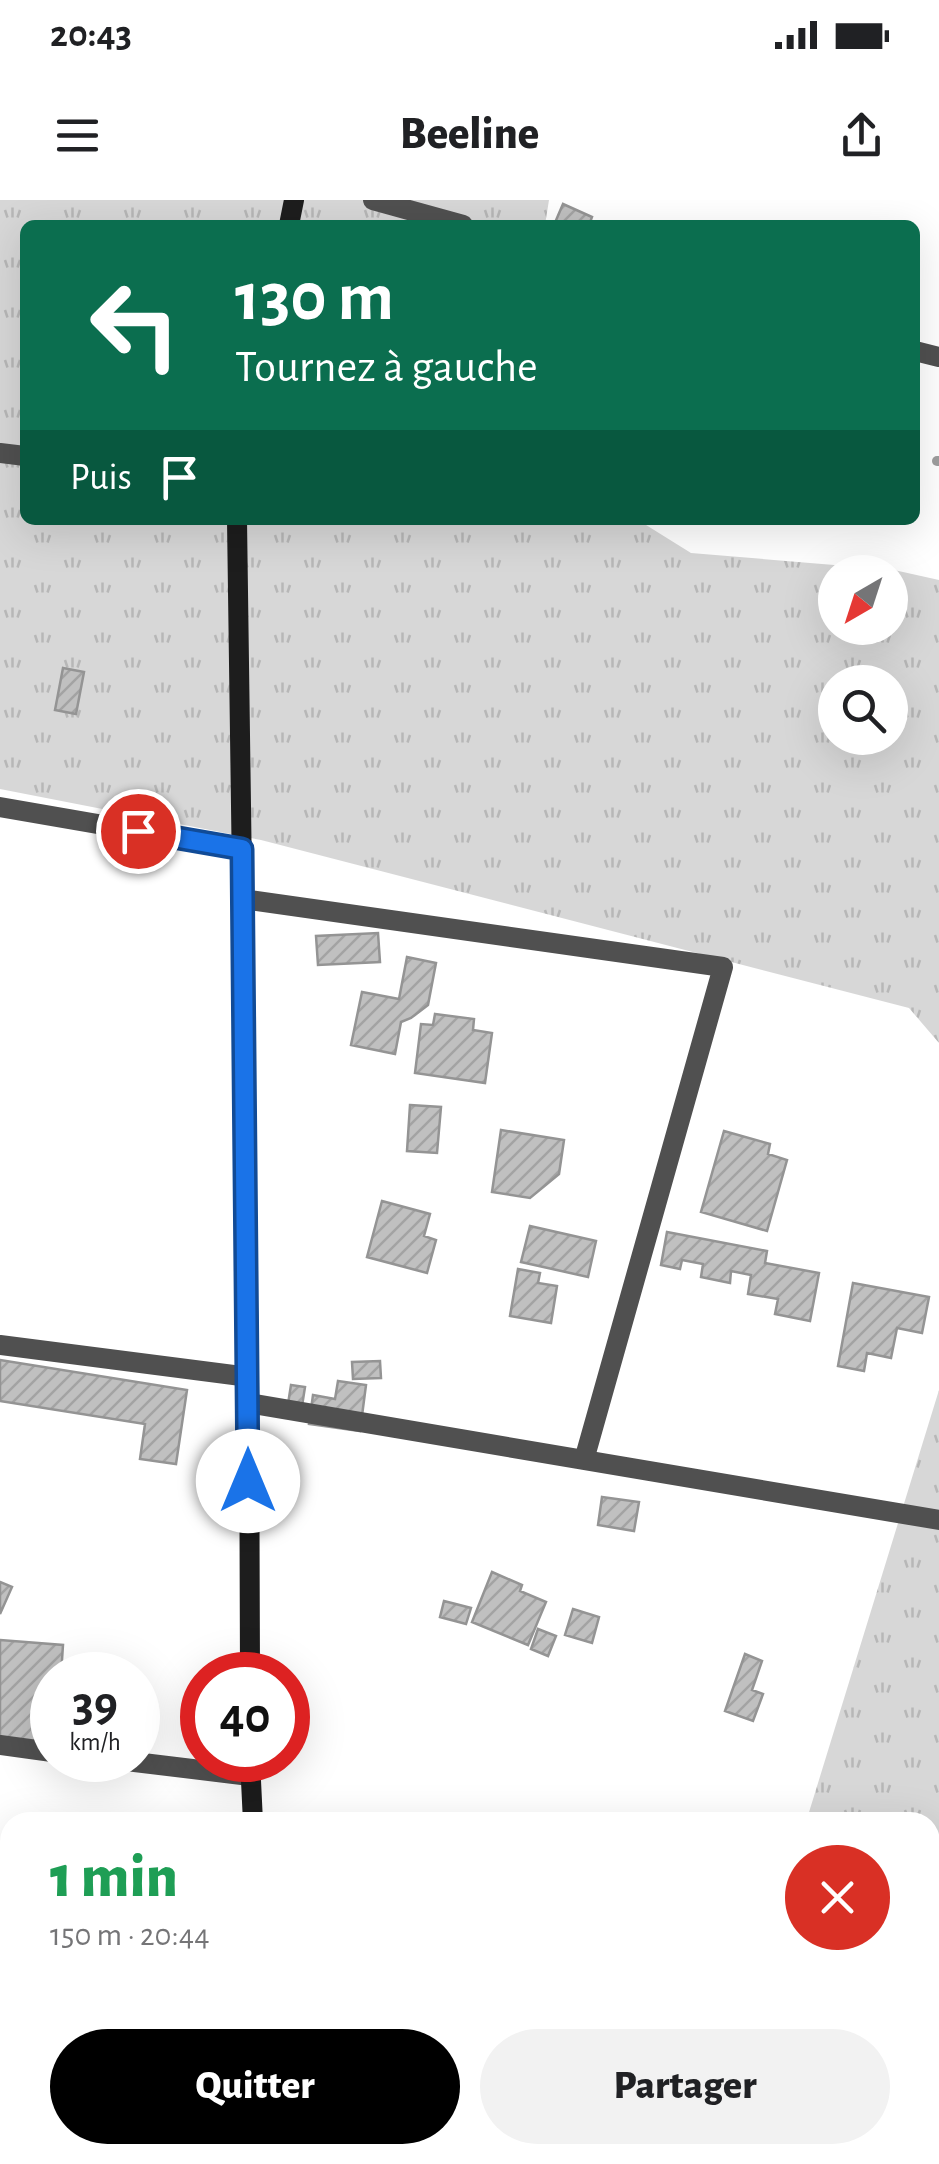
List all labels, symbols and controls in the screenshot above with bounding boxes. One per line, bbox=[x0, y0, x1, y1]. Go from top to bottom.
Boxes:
text: 20:43 bbox=[50, 16, 132, 54]
icon: menu bbox=[50, 108, 105, 163]
icon: share bbox=[834, 108, 889, 163]
text: Beeline bbox=[400, 112, 539, 157]
icon: left bbox=[70, 260, 200, 390]
text: 130 m bbox=[235, 263, 394, 333]
text: Tournez à gauche bbox=[235, 345, 538, 390]
icon: arrive bbox=[152, 450, 207, 505]
text: Puis bbox=[70, 459, 132, 497]
north arrow bbox=[818, 555, 908, 645]
map controls bbox=[818, 555, 908, 755]
button: search bbox=[818, 665, 908, 755]
pin bbox=[96, 789, 181, 874]
icon: arrive bbox=[111, 804, 166, 859]
position arrow bbox=[196, 1429, 300, 1533]
speed limit sign: 40 bbox=[180, 1652, 310, 1782]
text: 39 bbox=[72, 1680, 118, 1730]
text: km/h bbox=[69, 1730, 121, 1755]
button: close bbox=[785, 1845, 890, 1950]
text: 1 min bbox=[50, 1848, 178, 1908]
text: 150 m · 20:44 bbox=[50, 1919, 210, 1951]
button: Quitter bbox=[50, 2029, 460, 2144]
button: Partager bbox=[480, 2029, 890, 2144]

